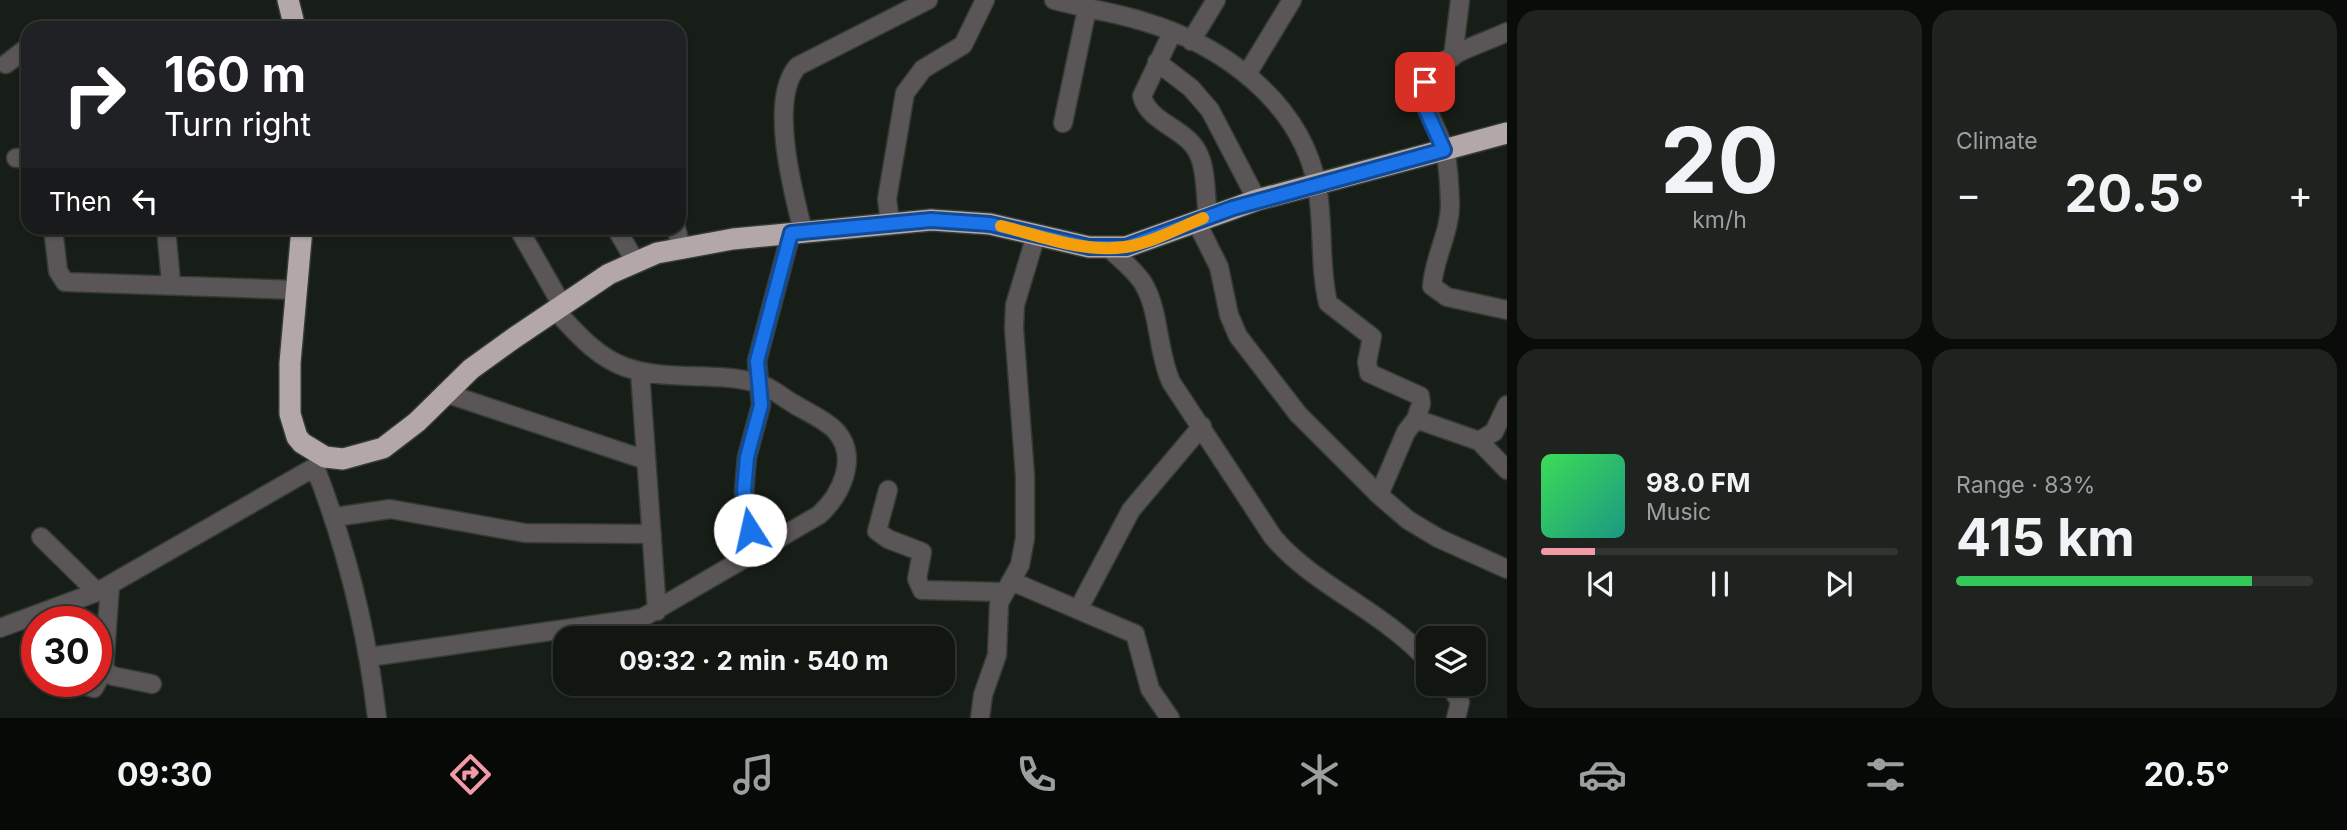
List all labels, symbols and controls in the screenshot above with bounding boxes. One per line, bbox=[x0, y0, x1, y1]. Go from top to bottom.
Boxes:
text: 160 m bbox=[164, 45, 306, 104]
icon: right bbox=[49, 49, 140, 140]
pin bbox=[1395, 52, 1455, 112]
icon: arrive bbox=[1406, 63, 1444, 101]
text: Turn right bbox=[164, 105, 311, 144]
text: 20 bbox=[1660, 105, 1779, 215]
text: Climate bbox=[1956, 127, 2038, 155]
text: 20.5° bbox=[2064, 162, 2205, 225]
text: − bbox=[1956, 171, 1981, 217]
text: + bbox=[2288, 171, 2313, 217]
icon: left bbox=[126, 182, 164, 220]
text: Then bbox=[49, 186, 112, 217]
text: km/h bbox=[1692, 206, 1747, 234]
text: 98.0 FM bbox=[1646, 467, 1750, 498]
text: Range · 83% bbox=[1956, 471, 2095, 499]
position arrow bbox=[713, 493, 787, 567]
text: Music bbox=[1646, 498, 1711, 526]
text: 415 km bbox=[1956, 506, 2135, 569]
icon: previous bbox=[1582, 565, 1620, 603]
icon: pause bbox=[1701, 565, 1739, 603]
icon: next bbox=[1820, 565, 1858, 603]
speed limit sign: 30 bbox=[21, 606, 112, 697]
map controls bbox=[1416, 626, 1486, 696]
button: layers bbox=[1416, 626, 1486, 696]
text: 09:32 · 2 min · 540 m bbox=[619, 645, 889, 676]
icon: directions bbox=[446, 750, 495, 799]
icon: music bbox=[729, 750, 778, 799]
icon: phone bbox=[1012, 750, 1061, 799]
icon: climate bbox=[1295, 750, 1344, 799]
icon: car bbox=[1578, 750, 1627, 799]
icon: filters bbox=[1861, 750, 1910, 799]
text: 09:30 bbox=[117, 755, 212, 794]
text: 20.5° bbox=[2144, 755, 2230, 794]

